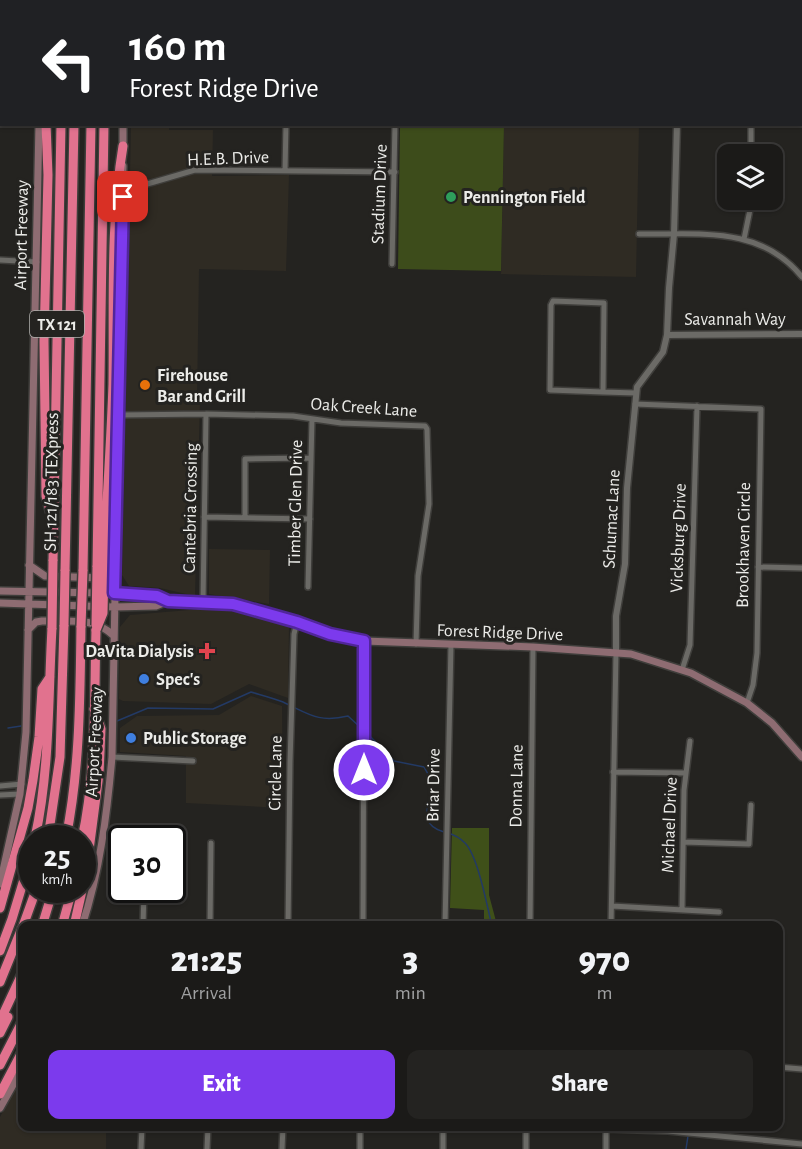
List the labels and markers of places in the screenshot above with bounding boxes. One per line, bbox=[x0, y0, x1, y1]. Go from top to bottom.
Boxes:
pin bbox=[97, 171, 148, 222]
place label: Pennington Field bbox=[463, 189, 586, 207]
marker: Pennington Field bbox=[444, 190, 458, 204]
place label: Firehouse Bar and Grill bbox=[157, 367, 246, 406]
marker: Firehouse Bar and Grill bbox=[138, 378, 152, 392]
marker: DaVita Dialysis bbox=[198, 642, 216, 660]
place label: DaVita Dialysis bbox=[85, 643, 194, 661]
place label: Spec's bbox=[156, 671, 200, 689]
marker: Spec's bbox=[137, 672, 151, 686]
place label: Public Storage bbox=[143, 730, 247, 748]
marker: Public Storage bbox=[124, 731, 138, 745]

